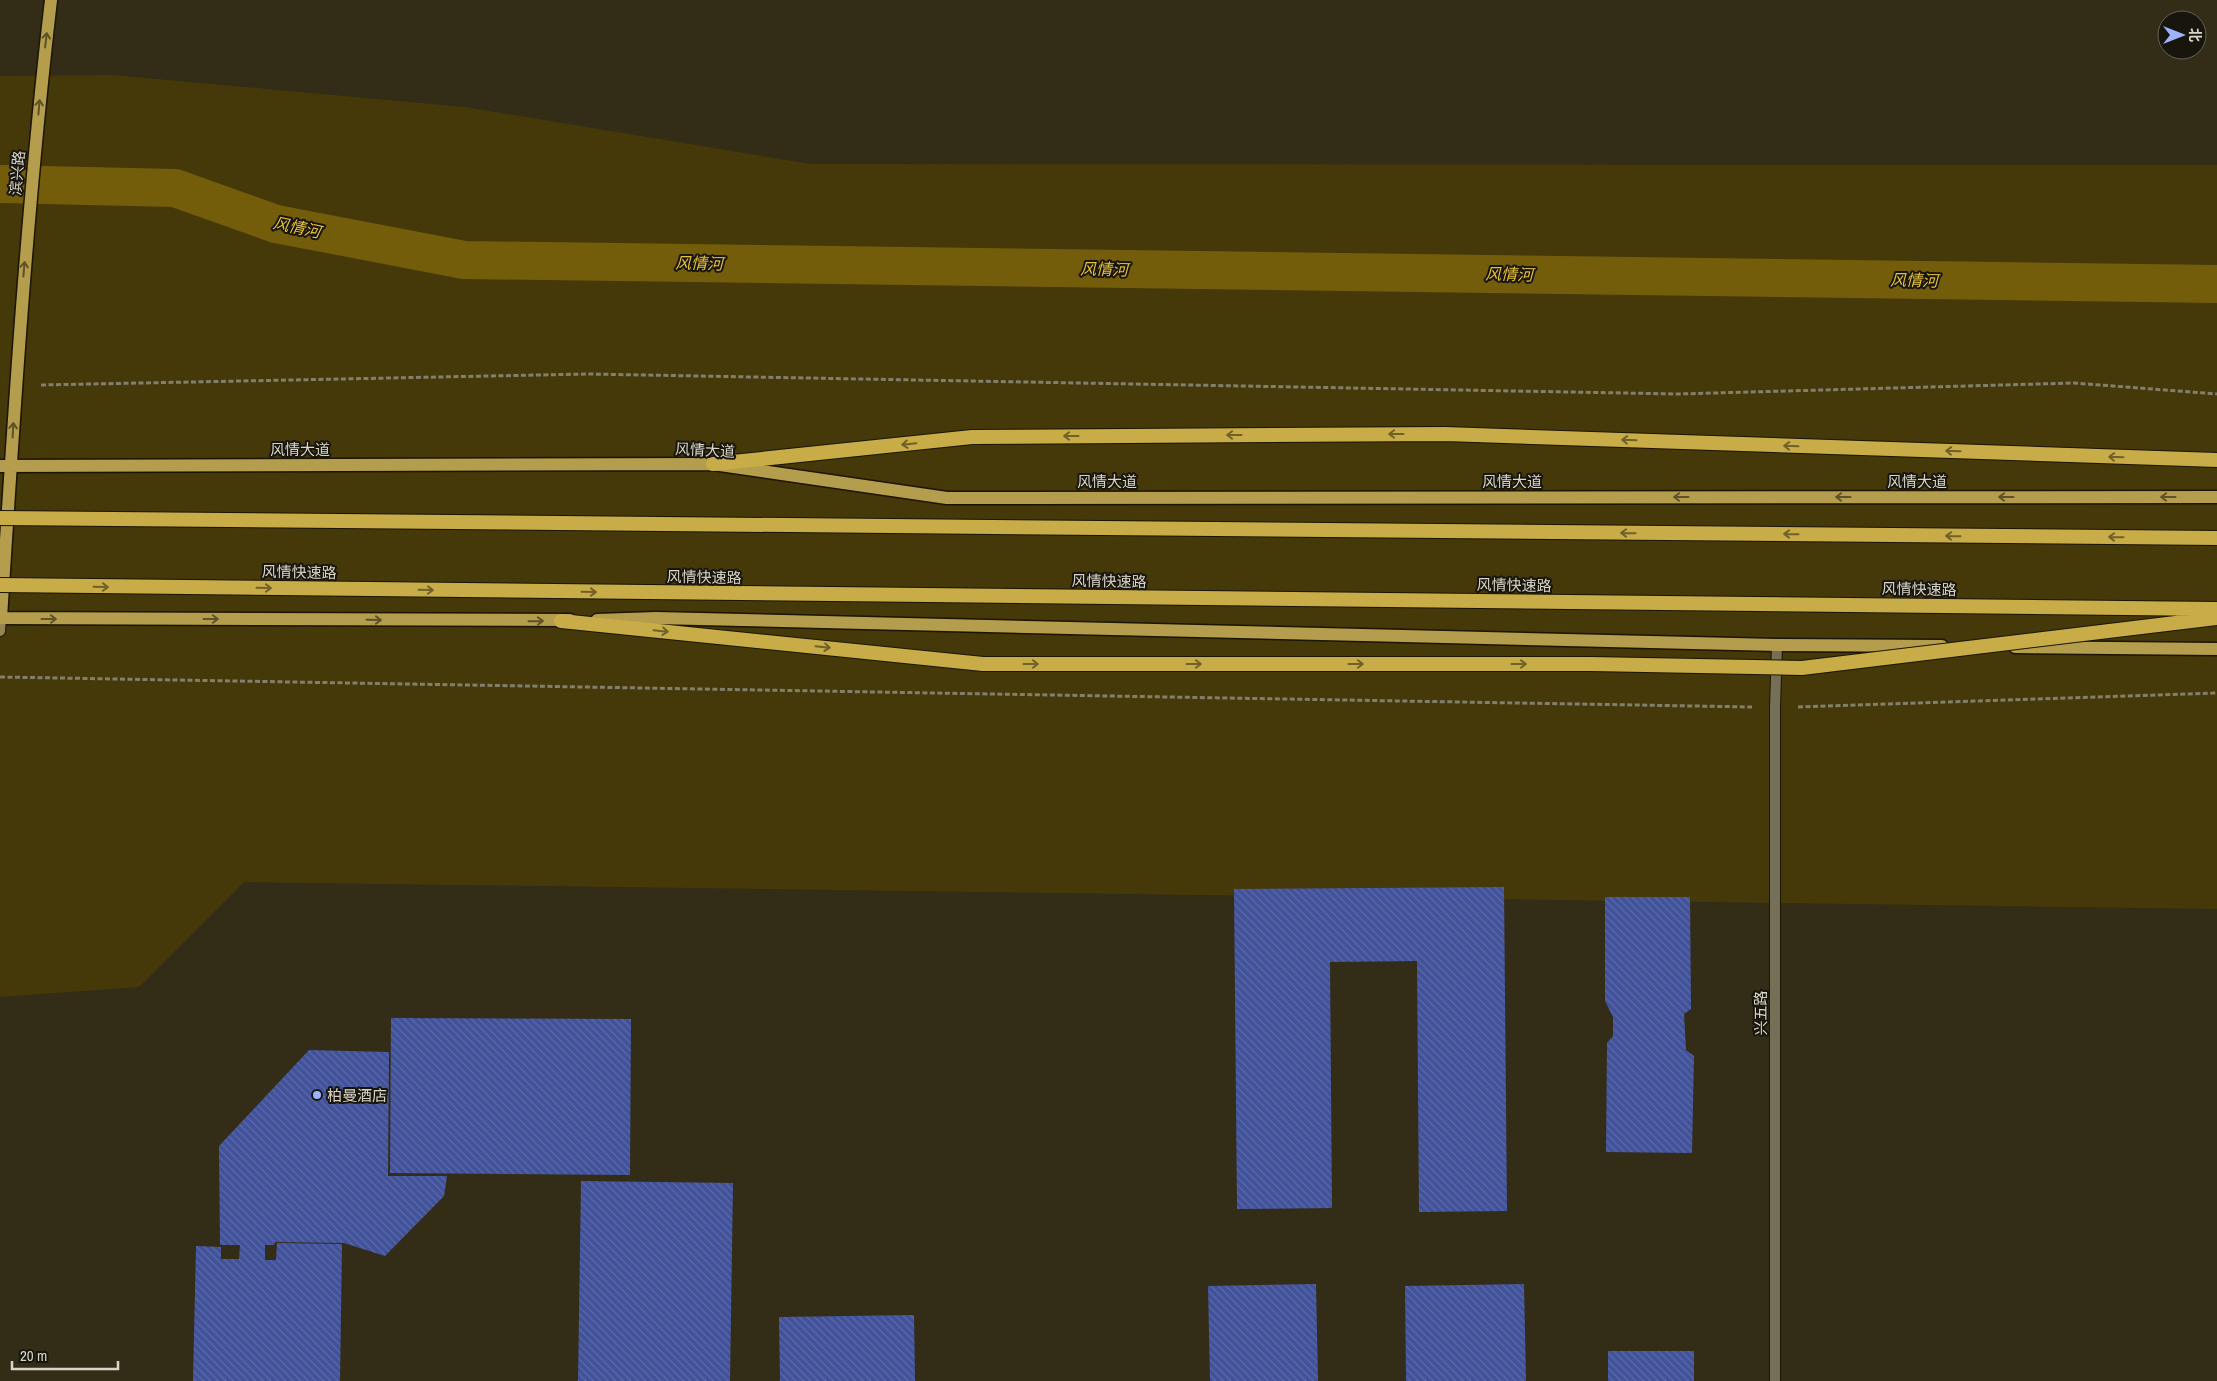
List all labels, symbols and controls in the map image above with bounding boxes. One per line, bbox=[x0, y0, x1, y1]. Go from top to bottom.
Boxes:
north arrow bbox=[2157, 10, 2207, 60]
text: 北 bbox=[2186, 28, 2204, 42]
one-way arrow bbox=[41, 32, 51, 48]
one-way arrow bbox=[34, 99, 44, 115]
street label: 滨兴路 bbox=[5, 150, 29, 196]
water label: 风情河 bbox=[271, 211, 326, 243]
water label: 风情河 bbox=[675, 252, 726, 274]
water label: 风情河 bbox=[1080, 258, 1131, 280]
one-way arrow bbox=[20, 261, 29, 277]
water label: 风情河 bbox=[1485, 263, 1536, 285]
water label: 风情河 bbox=[1890, 269, 1941, 291]
one-way arrow bbox=[8, 422, 17, 438]
one-way arrow bbox=[1226, 430, 1242, 440]
one-way arrow bbox=[1388, 430, 1404, 439]
one-way arrow bbox=[1063, 431, 1080, 441]
one-way arrow bbox=[1621, 436, 1637, 445]
street label: 风情大道 bbox=[674, 438, 736, 462]
street label: 风情大道 bbox=[270, 439, 330, 460]
one-way arrow bbox=[901, 439, 917, 448]
one-way arrow bbox=[1783, 441, 1799, 450]
one-way arrow bbox=[1946, 446, 1962, 456]
one-way arrow bbox=[2108, 452, 2124, 461]
street label: 风情大道 bbox=[1077, 471, 1137, 492]
street label: 风情大道 bbox=[1482, 471, 1542, 492]
street label: 风情大道 bbox=[1887, 471, 1947, 492]
one-way arrow bbox=[1673, 492, 1690, 502]
one-way arrow bbox=[1836, 492, 1852, 502]
one-way arrow bbox=[1998, 492, 2014, 502]
one-way arrow bbox=[2161, 492, 2177, 502]
one-way arrow bbox=[1621, 528, 1637, 538]
one-way arrow bbox=[1783, 529, 1800, 539]
one-way arrow bbox=[1946, 531, 1962, 541]
one-way arrow bbox=[2108, 532, 2124, 542]
street label: 风情快速路 bbox=[261, 561, 337, 583]
street label: 风情快速路 bbox=[666, 566, 742, 588]
street label: 风情快速路 bbox=[1071, 570, 1147, 592]
street label: 风情快速路 bbox=[1476, 574, 1552, 596]
street label: 风情快速路 bbox=[1881, 578, 1957, 600]
one-way arrow bbox=[93, 582, 109, 591]
one-way arrow bbox=[255, 583, 271, 593]
one-way arrow bbox=[418, 585, 434, 595]
one-way arrow bbox=[580, 587, 596, 597]
one-way arrow bbox=[40, 614, 56, 624]
one-way arrow bbox=[202, 614, 219, 624]
one-way arrow bbox=[365, 615, 381, 625]
one-way arrow bbox=[528, 616, 544, 626]
one-way arrow bbox=[653, 626, 669, 636]
one-way arrow bbox=[815, 642, 831, 652]
one-way arrow bbox=[1023, 659, 1039, 669]
one-way arrow bbox=[1186, 659, 1202, 669]
one-way arrow bbox=[1348, 659, 1364, 669]
one-way arrow bbox=[1510, 659, 1527, 669]
street label: 兴五路 bbox=[1750, 990, 1771, 1036]
place label: 柏曼酒店 bbox=[327, 1085, 387, 1106]
marker: 柏曼酒店 bbox=[311, 1089, 323, 1101]
scale bar bbox=[12, 1338, 119, 1370]
text: 20 m bbox=[20, 1345, 47, 1366]

